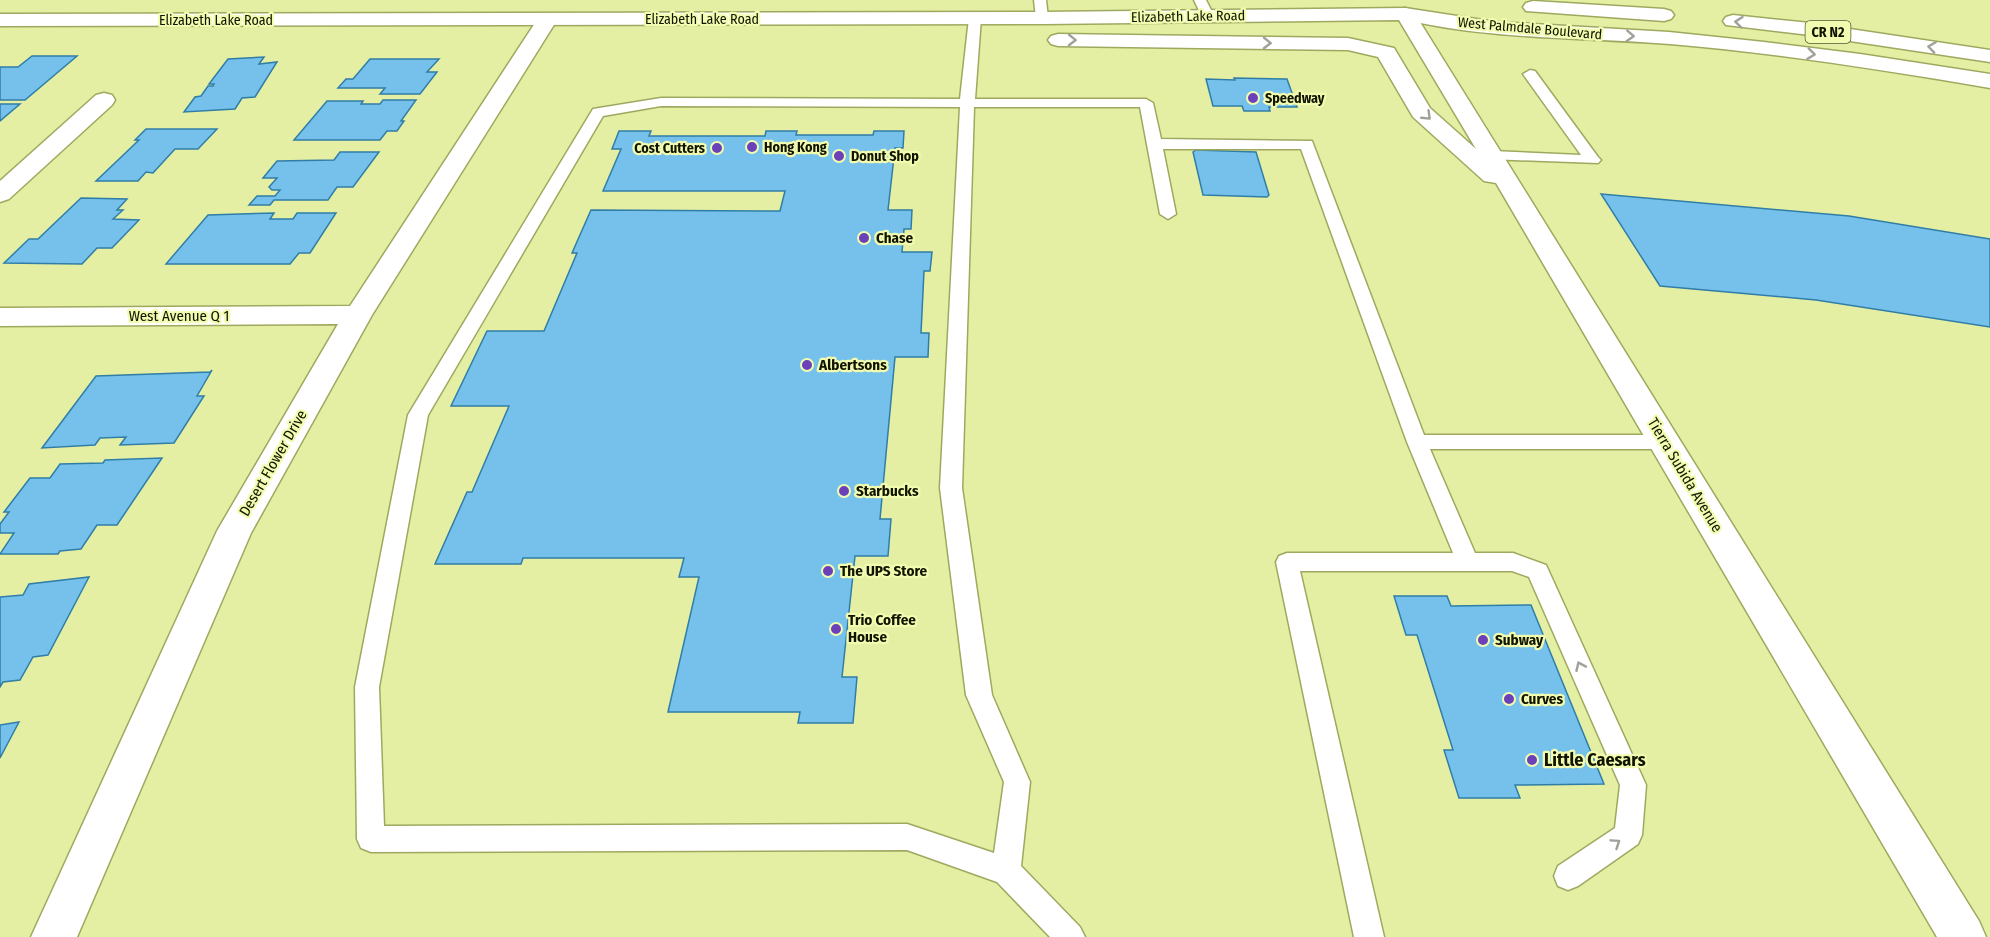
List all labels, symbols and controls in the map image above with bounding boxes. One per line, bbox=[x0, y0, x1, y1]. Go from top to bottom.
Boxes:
street label: Elizabeth Lake Road bbox=[1131, 7, 1245, 26]
street label: Elizabeth Lake Road bbox=[645, 11, 759, 28]
street label: Elizabeth Lake Road bbox=[159, 12, 273, 29]
street label: West Palmdale Boulevard bbox=[1457, 14, 1603, 43]
one-way arrow bbox=[1734, 16, 1743, 29]
road number: CR N2 bbox=[1806, 21, 1850, 43]
one-way arrow bbox=[1626, 29, 1635, 42]
one-way arrow bbox=[1068, 34, 1077, 46]
one-way arrow bbox=[1263, 37, 1272, 49]
one-way arrow bbox=[1928, 42, 1937, 54]
one-way arrow bbox=[1807, 47, 1816, 59]
place label: Speedway bbox=[1265, 90, 1325, 107]
marker: Speedway bbox=[1246, 91, 1260, 105]
one-way arrow bbox=[1420, 109, 1430, 120]
place label: Hong Kong bbox=[764, 139, 827, 156]
place label: Cost Cutters bbox=[634, 140, 705, 157]
marker: Hong Kong bbox=[745, 140, 759, 154]
marker: Cost Cutters bbox=[710, 141, 724, 155]
place label: Donut Shop bbox=[851, 148, 919, 165]
marker: Donut Shop bbox=[832, 149, 846, 163]
place label: Chase bbox=[876, 229, 914, 247]
marker: Chase bbox=[857, 231, 871, 245]
street label: West Avenue Q 1 bbox=[129, 307, 229, 325]
place label: Albertsons bbox=[818, 356, 887, 374]
marker: Albertsons bbox=[800, 358, 814, 372]
street label: Desert Flower Drive bbox=[235, 407, 311, 519]
street label: Tierra Subida Avenue bbox=[1644, 415, 1726, 535]
place label: Starbucks bbox=[856, 482, 919, 500]
marker: Starbucks bbox=[837, 484, 851, 498]
place label: The UPS Store bbox=[840, 562, 927, 580]
marker: The UPS Store bbox=[821, 564, 835, 578]
place label: Trio Coffee House bbox=[848, 611, 916, 646]
marker: Trio Coffee House bbox=[829, 622, 843, 636]
place label: Subway bbox=[1495, 631, 1544, 649]
marker: Subway bbox=[1476, 633, 1490, 647]
one-way arrow bbox=[1575, 661, 1587, 672]
place label: Curves bbox=[1521, 690, 1563, 708]
marker: Curves bbox=[1502, 692, 1516, 706]
place label: Little Caesars bbox=[1544, 749, 1646, 771]
marker: Little Caesars bbox=[1525, 753, 1539, 767]
one-way arrow bbox=[1609, 839, 1620, 850]

